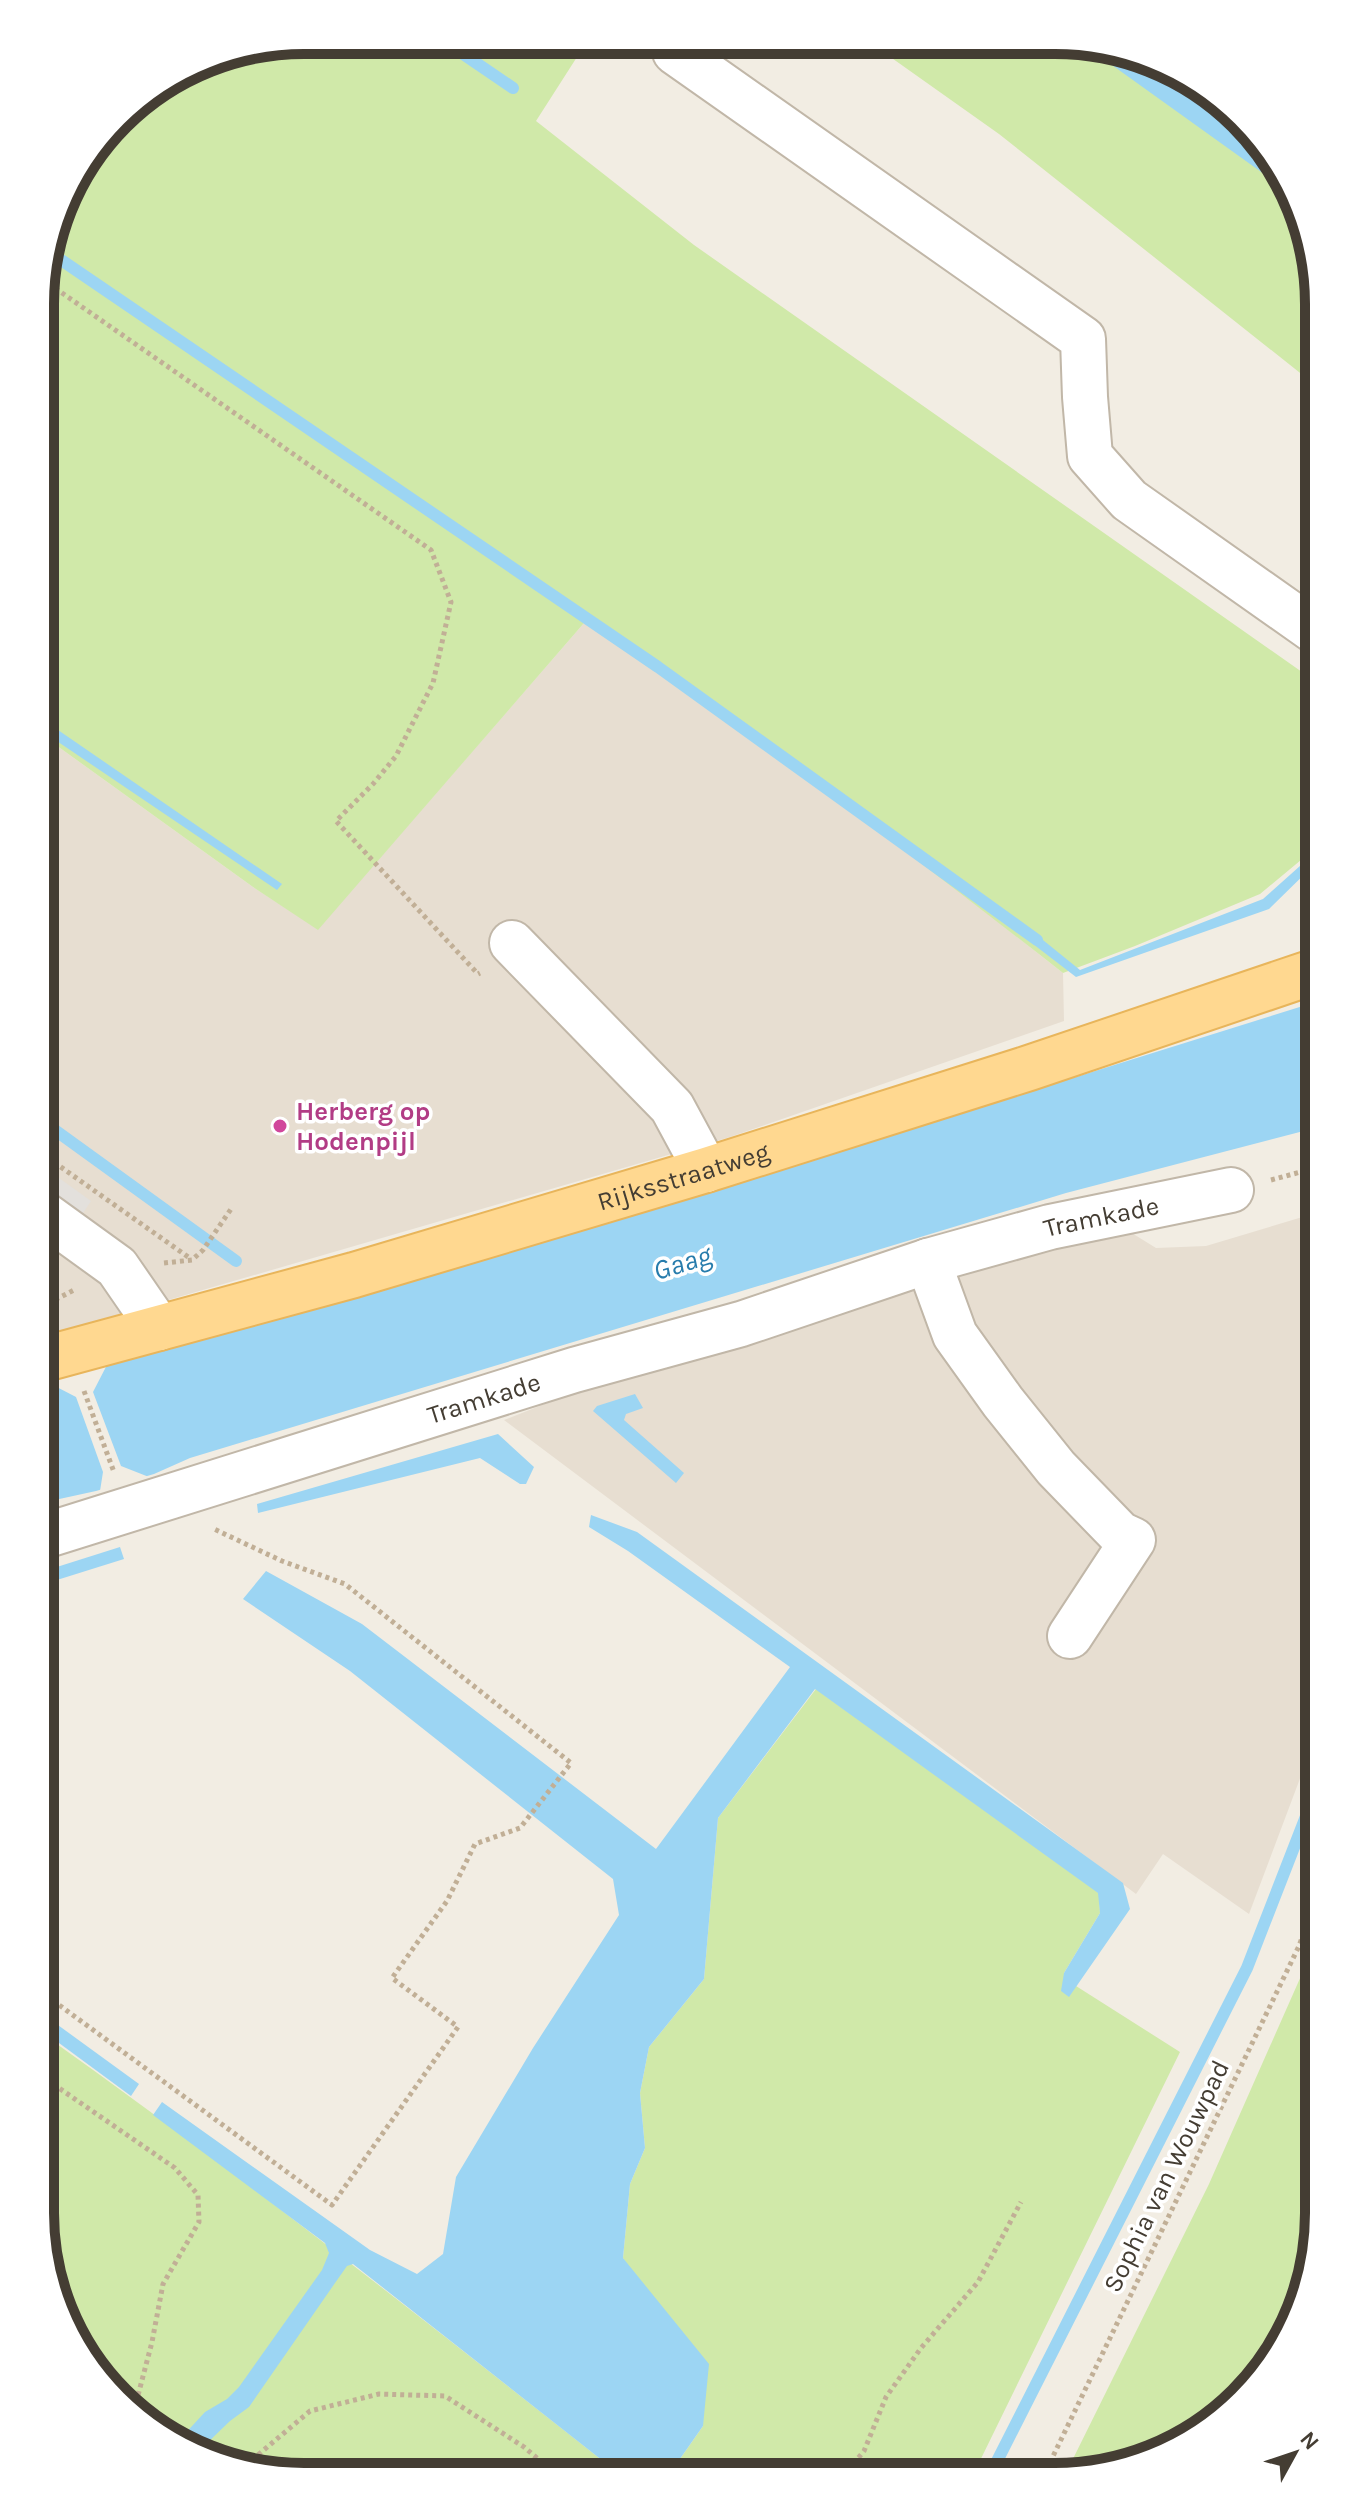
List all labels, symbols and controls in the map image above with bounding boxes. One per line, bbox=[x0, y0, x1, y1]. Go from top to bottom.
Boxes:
place label: Herberg op Hodenpijl bbox=[296, 1096, 430, 1157]
marker: Herberg op Hodenpijl bbox=[271, 1117, 289, 1135]
street label: Rijksstraatweg bbox=[594, 1136, 774, 1218]
street label: Tramkade bbox=[1040, 1190, 1162, 1244]
water label: Gaag bbox=[649, 1238, 717, 1287]
street label: Tramkade bbox=[423, 1366, 544, 1431]
street label: Sophia van Wouwpad bbox=[1097, 2055, 1236, 2297]
north arrow bbox=[1255, 2413, 1335, 2493]
text: N bbox=[1295, 2426, 1325, 2455]

